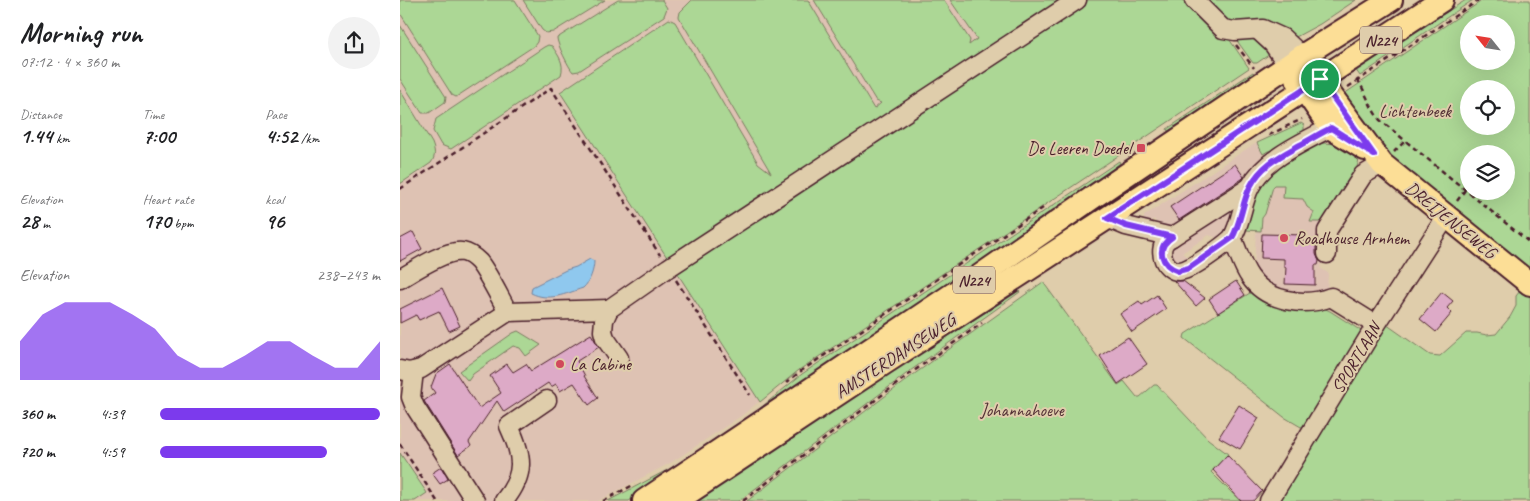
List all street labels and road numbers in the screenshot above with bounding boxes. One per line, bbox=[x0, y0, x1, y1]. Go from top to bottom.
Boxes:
road number: N224 bbox=[1360, 26, 1402, 54]
street label: DREIJENSEWEG bbox=[1401, 177, 1503, 265]
road number: N224 bbox=[953, 266, 995, 294]
street label: AMSTERDAMSEWEG bbox=[831, 307, 962, 403]
street label: SPORTLAAN bbox=[1326, 316, 1387, 397]

